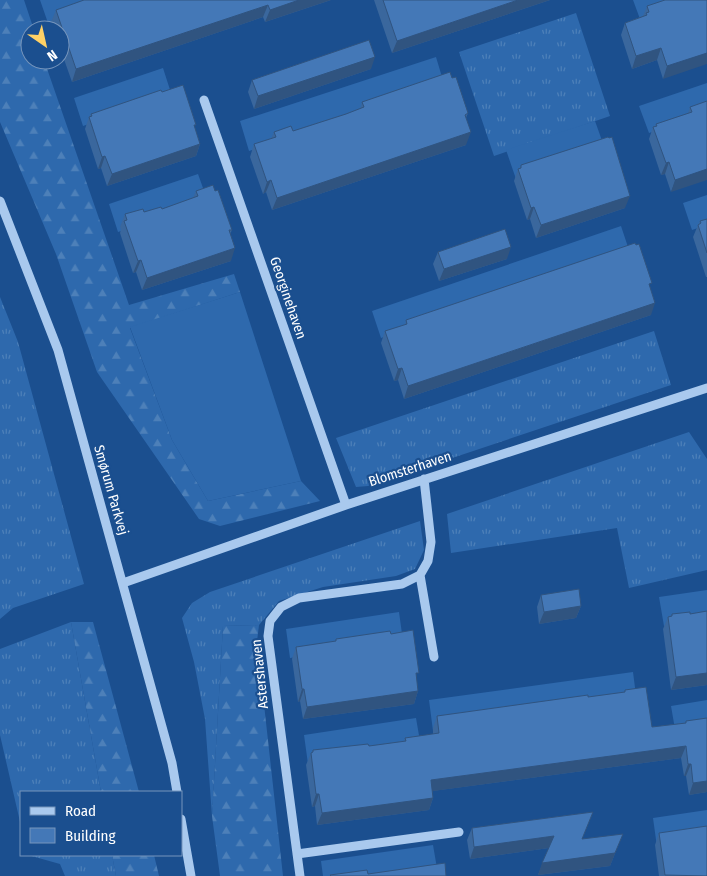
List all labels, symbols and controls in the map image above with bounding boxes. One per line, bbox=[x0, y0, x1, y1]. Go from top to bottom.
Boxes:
north arrow bbox=[20, 20, 70, 70]
text: N bbox=[44, 46, 60, 65]
street label: Georginehaven bbox=[266, 255, 310, 341]
street label: Smørum Parkvej bbox=[90, 443, 132, 537]
street label: Blomsterhaven bbox=[366, 448, 454, 490]
street label: Astershaven bbox=[248, 638, 272, 710]
legend bbox=[20, 791, 182, 856]
text: Road bbox=[65, 802, 96, 820]
text: Building bbox=[65, 827, 116, 845]

